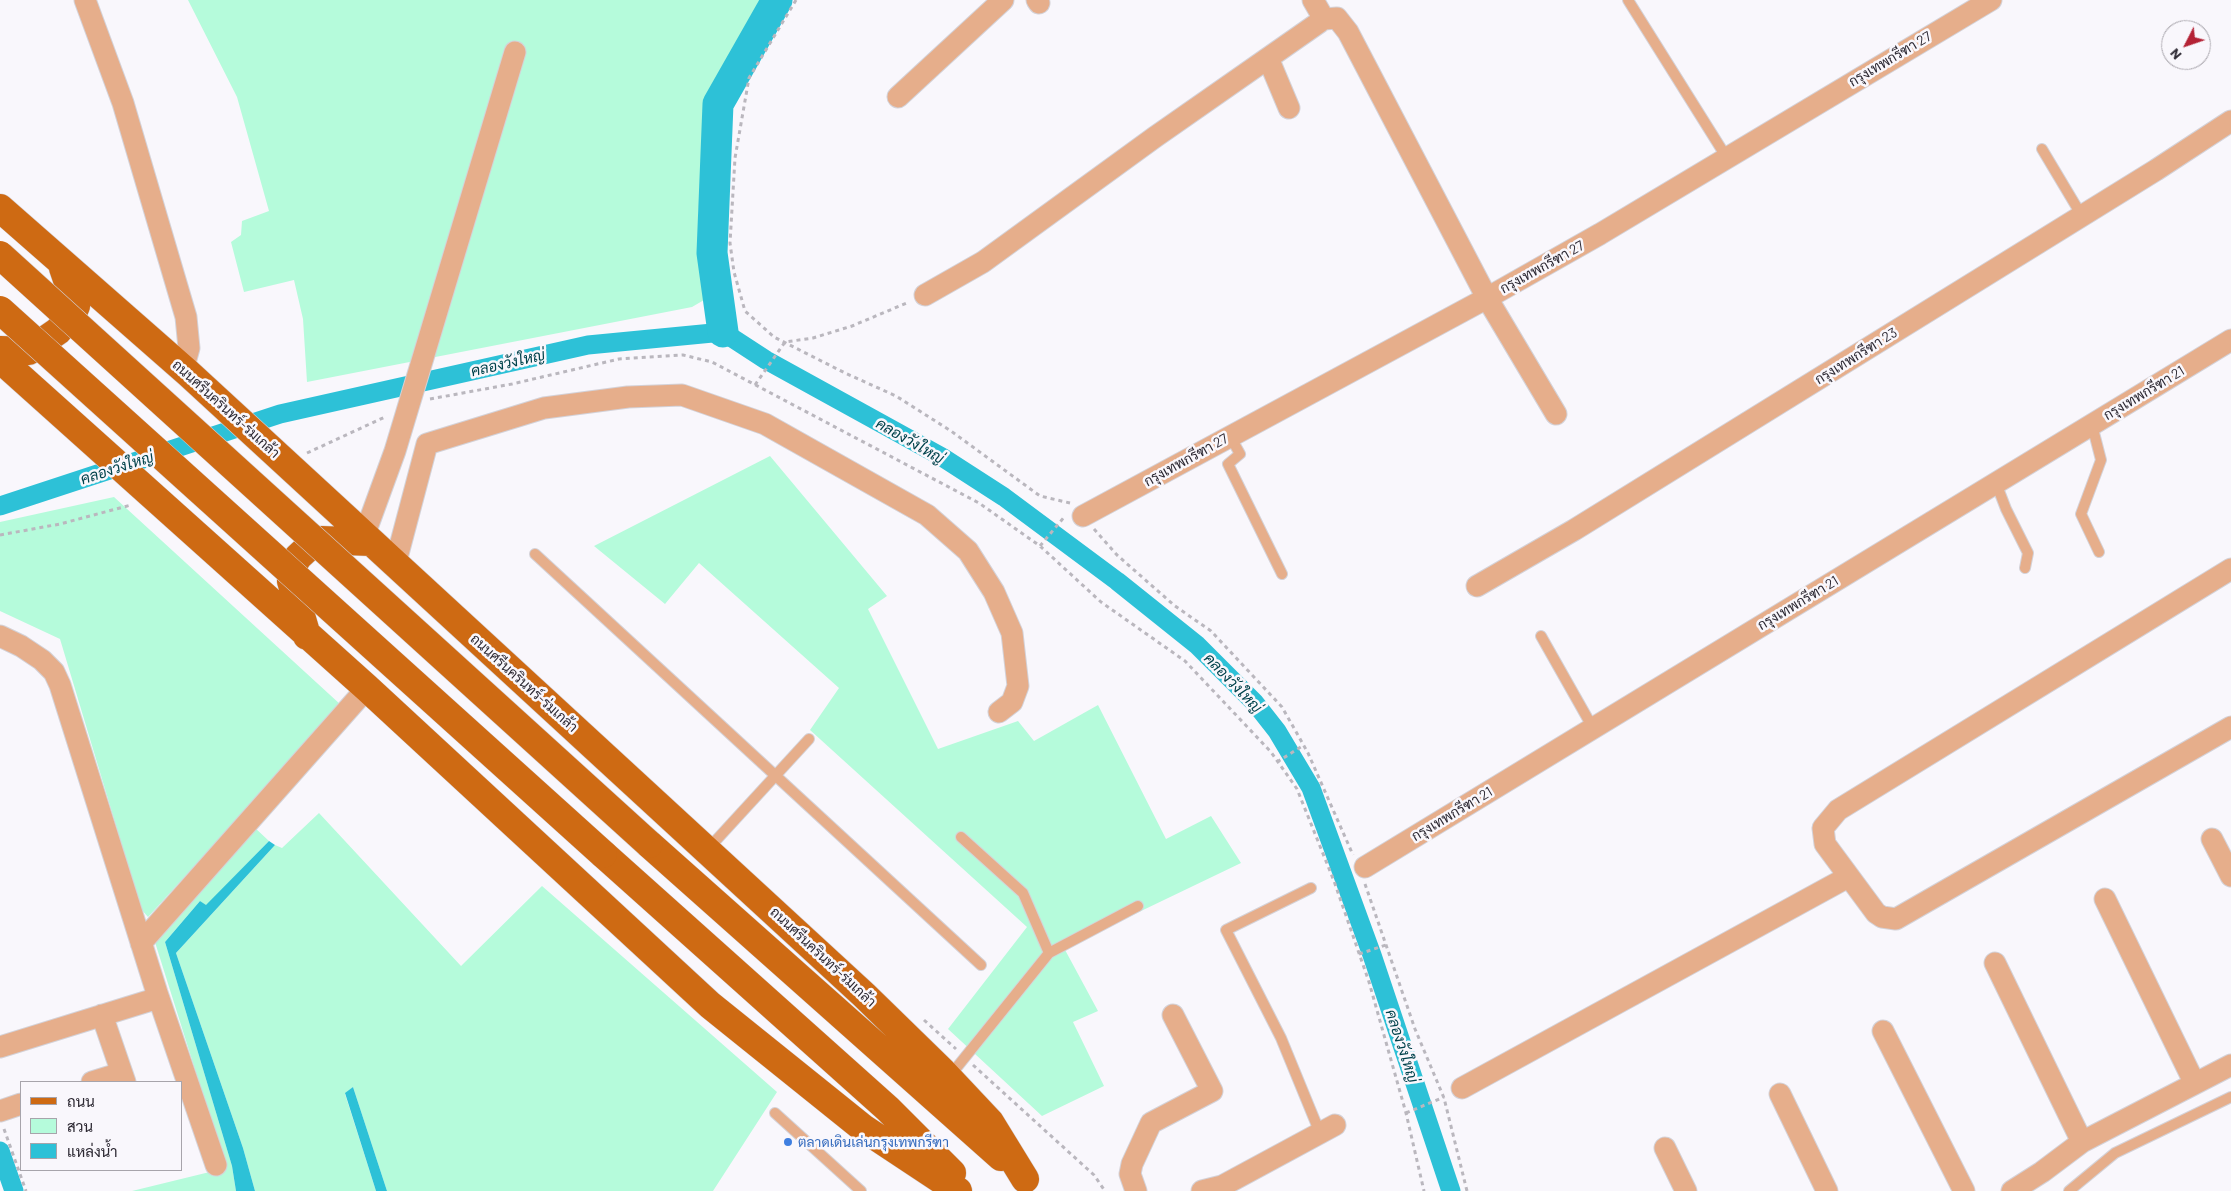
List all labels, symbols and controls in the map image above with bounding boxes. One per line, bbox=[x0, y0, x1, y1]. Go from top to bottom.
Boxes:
north arrow bbox=[2161, 20, 2211, 70]
street label: กรุงเทพกรีฑา 27 bbox=[1846, 28, 1934, 90]
text: N bbox=[2166, 45, 2185, 64]
street label: กรุงเทพกรีฑา 27 bbox=[1497, 237, 1587, 297]
street label: กรุงเทพกรีฑา 23 bbox=[1812, 324, 1900, 388]
water label: คลองวังใหญ่ bbox=[469, 346, 547, 380]
street label: ถนนศรีนครินทร์-ร่มเกล้า bbox=[169, 356, 283, 462]
street label: กรุงเทพกรีฑา 21 bbox=[2101, 362, 2187, 424]
water label: คลองวังใหญ่ bbox=[873, 414, 947, 468]
street label: กรุงเทพกรีฑา 27 bbox=[1141, 430, 1231, 490]
water label: คลองวังใหญ่ bbox=[78, 448, 156, 488]
street label: กรุงเทพกรีฑา 21 bbox=[1755, 572, 1841, 634]
street label: ถนนศรีนครินทร์-ร่มเกล้า bbox=[467, 630, 581, 736]
water label: คลองวังใหญ่ bbox=[1200, 650, 1266, 716]
street label: กรุงเทพกรีฑา 21 bbox=[1409, 783, 1495, 845]
street label: ถนนศรีนครินทร์-ร่มเกล้า bbox=[767, 904, 879, 1010]
water label: คลองวังใหญ่ bbox=[1382, 1007, 1422, 1085]
legend bbox=[20, 1081, 182, 1171]
text: ถนน bbox=[67, 1092, 95, 1110]
text: สวน bbox=[67, 1117, 93, 1135]
place label: ตลาดเดินเล่นกรุงเทพกรีฑา bbox=[798, 1134, 949, 1150]
marker: ตลาดเดินเล่นกรุงเทพกรีฑา bbox=[782, 1136, 794, 1148]
text: แหล่งน้ำ bbox=[67, 1142, 118, 1160]

